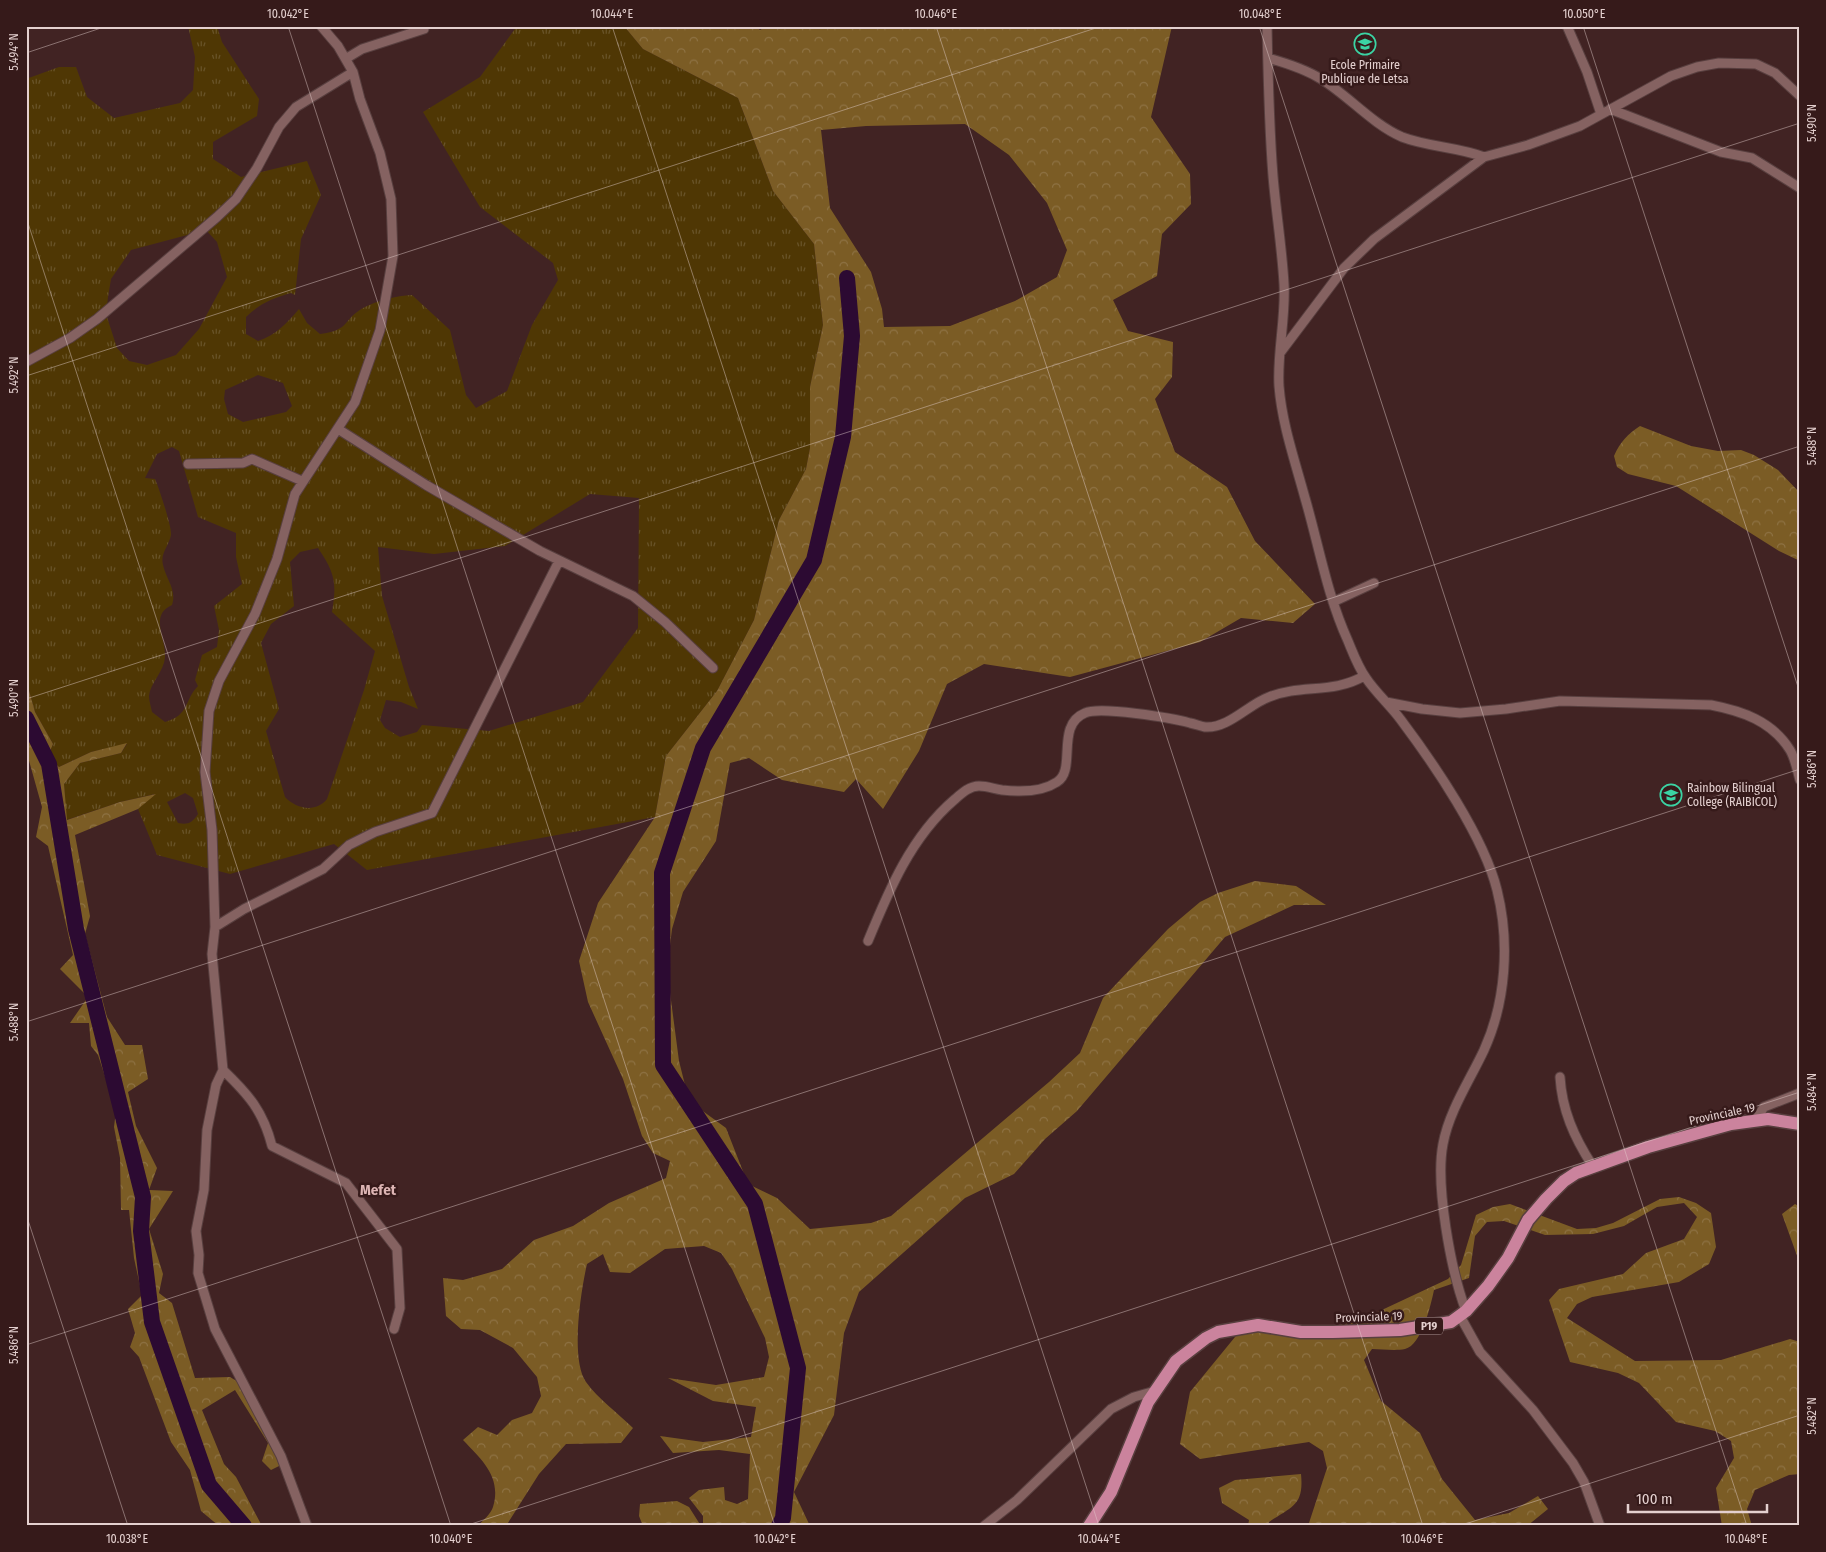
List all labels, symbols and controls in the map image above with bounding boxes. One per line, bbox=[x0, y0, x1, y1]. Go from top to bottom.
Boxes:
text: 10.042°E bbox=[267, 7, 309, 21]
text: 10.044°E bbox=[591, 7, 634, 21]
text: 10.046°E bbox=[915, 7, 958, 21]
text: 10.048°E bbox=[1239, 7, 1282, 21]
text: 10.050°E bbox=[1563, 7, 1606, 21]
school or university icon: Ecole Primaire Publique de Letsa bbox=[1353, 32, 1377, 56]
text: 5.494°N bbox=[7, 33, 21, 71]
place label: Ecole Primaire Publique de Letsa bbox=[1321, 58, 1409, 86]
text: 5.490°N bbox=[1805, 104, 1819, 142]
text: 5.492°N bbox=[7, 356, 21, 394]
text: 5.488°N bbox=[1805, 427, 1819, 465]
text: 5.490°N bbox=[7, 679, 21, 717]
text: 5.486°N bbox=[1805, 750, 1819, 788]
place label: Rainbow Bilingual College (RAIBICOL) bbox=[1687, 781, 1778, 809]
school or university icon: Rainbow Bilingual College (RAIBICOL) bbox=[1659, 783, 1683, 807]
text: 5.488°N bbox=[7, 1003, 21, 1041]
text: 5.484°N bbox=[1805, 1073, 1819, 1111]
street label: Provinciale 19 bbox=[1688, 1100, 1756, 1128]
district label: Mefet bbox=[360, 1181, 397, 1199]
street label: Provinciale 19 bbox=[1335, 1309, 1403, 1325]
road number: P19 bbox=[1415, 1318, 1443, 1334]
text: 5.486°N bbox=[7, 1326, 21, 1364]
text: 5.482°N bbox=[1805, 1397, 1819, 1435]
scale bar bbox=[1628, 1482, 1767, 1514]
text: 100 m bbox=[1636, 1490, 1673, 1508]
text: 10.038°E bbox=[106, 1532, 148, 1546]
text: 10.040°E bbox=[430, 1532, 473, 1546]
text: 10.042°E bbox=[754, 1532, 796, 1546]
text: 10.044°E bbox=[1078, 1532, 1121, 1546]
text: 10.046°E bbox=[1401, 1532, 1444, 1546]
text: 10.048°E bbox=[1725, 1532, 1768, 1546]

